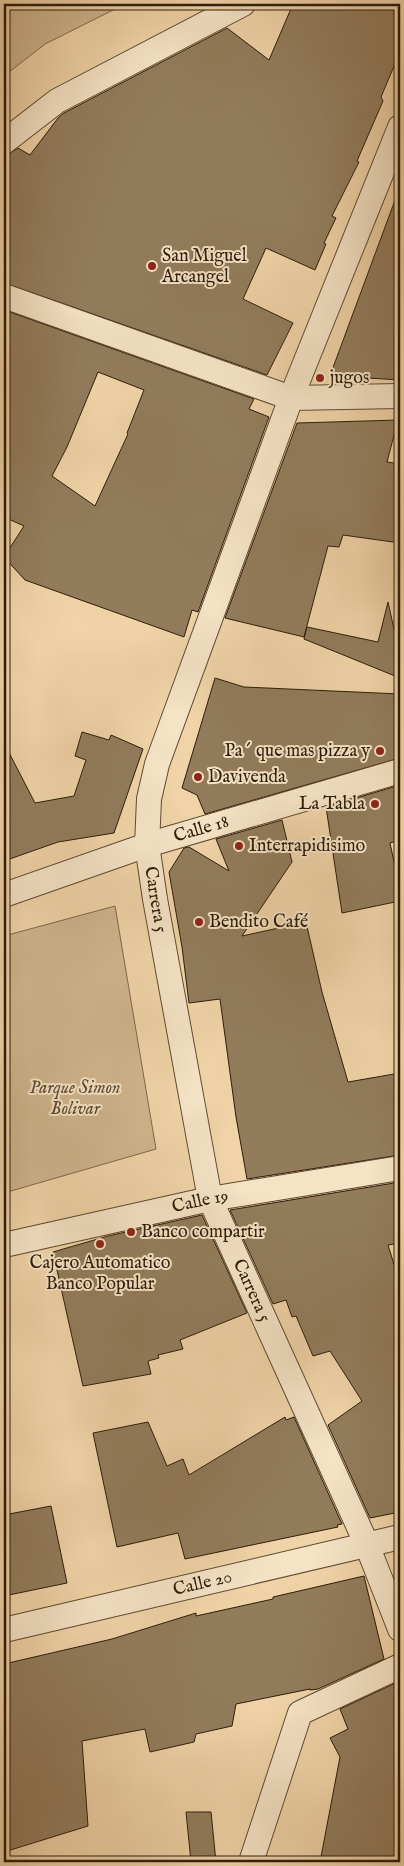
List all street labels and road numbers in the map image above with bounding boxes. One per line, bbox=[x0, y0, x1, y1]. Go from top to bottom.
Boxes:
street label: Calle 18 bbox=[171, 810, 232, 848]
street label: Carrera 5 bbox=[139, 865, 173, 935]
street label: Calle 19 bbox=[170, 1185, 230, 1219]
street label: Carrera 5 bbox=[227, 1255, 276, 1326]
street label: Calle 20 bbox=[171, 1565, 234, 1601]

